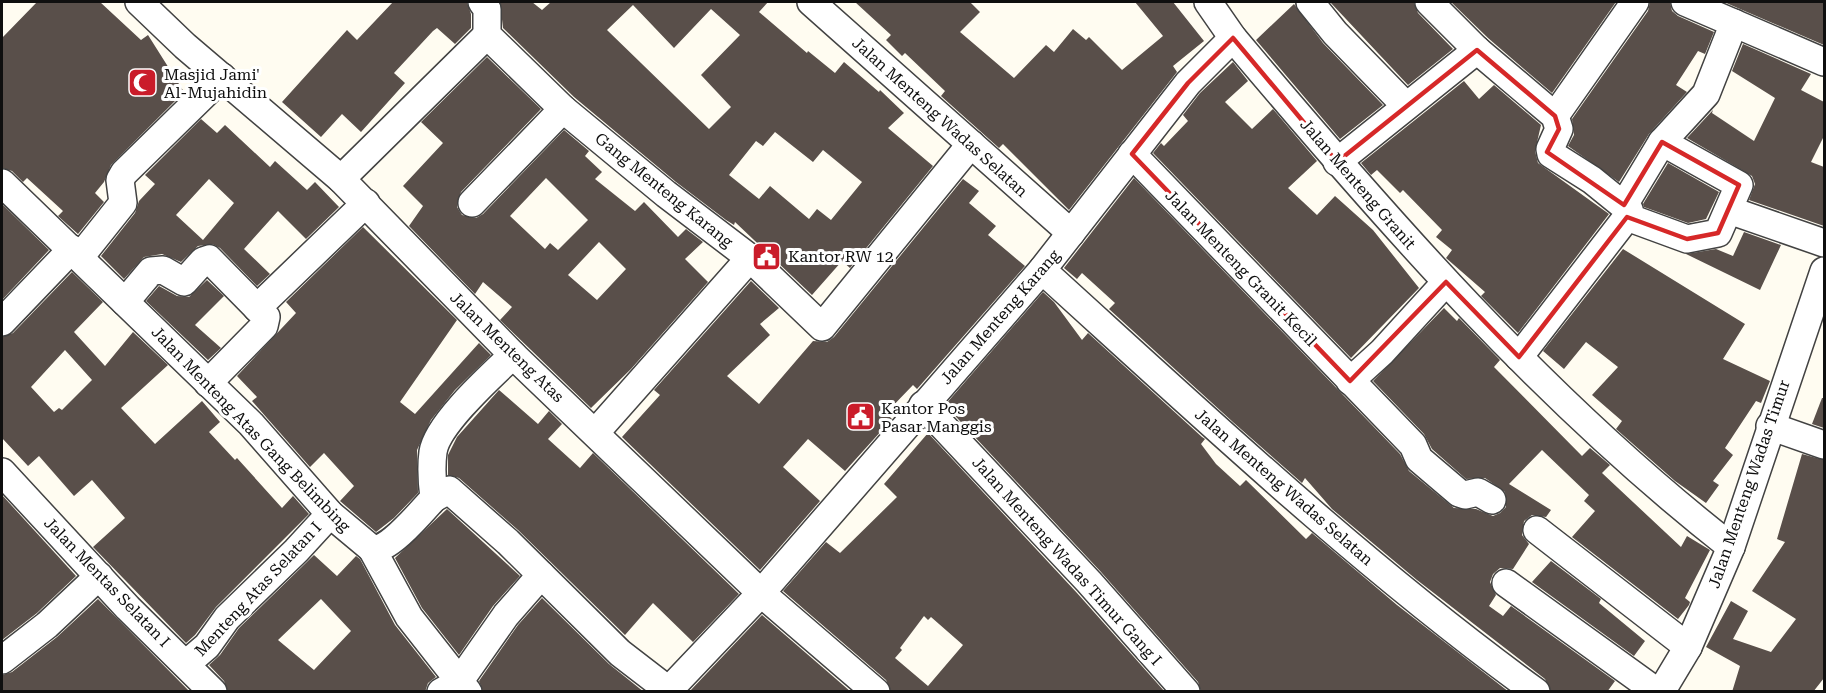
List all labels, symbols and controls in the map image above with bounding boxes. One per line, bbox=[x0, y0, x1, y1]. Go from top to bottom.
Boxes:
street label: Jalan Menteng Wadas Selatan bbox=[848, 33, 1032, 201]
place label: Masjid Jami' Al-Mujahidin bbox=[164, 65, 267, 102]
mosque icon: Masjid Jami' Al-Mujahidin bbox=[127, 67, 159, 99]
street label: Jalan Menteng Granit bbox=[1296, 115, 1420, 253]
street label: Gang Menteng Karang bbox=[591, 129, 737, 252]
street label: Jalan Menteng Granit Kecil bbox=[1161, 186, 1321, 350]
public building icon: Kantor RW 12 bbox=[751, 240, 783, 272]
street label: Jalan Menteng Karang bbox=[936, 245, 1064, 388]
place label: Kantor RW 12 bbox=[788, 247, 894, 266]
street label: Jalan Menteng Atas bbox=[446, 288, 568, 406]
street label: Jalan Menteng Atas Gang Belimbing bbox=[148, 322, 355, 536]
street label: Jalan Menteng Wadas Timur bbox=[1704, 377, 1794, 591]
place label: Kantor Pos Pasar Manggis bbox=[881, 399, 992, 436]
public building icon: Kantor Pos Pasar Manggis bbox=[844, 401, 876, 433]
street label: Jalan Menteng Wadas Selatan bbox=[1191, 405, 1377, 569]
street label: Jalan Menteng Wadas Timur Gang I bbox=[968, 453, 1166, 669]
street label: Jalan Mentas Selatan I bbox=[40, 513, 174, 651]
street label: Menteng Atas Selatan I bbox=[191, 518, 325, 660]

